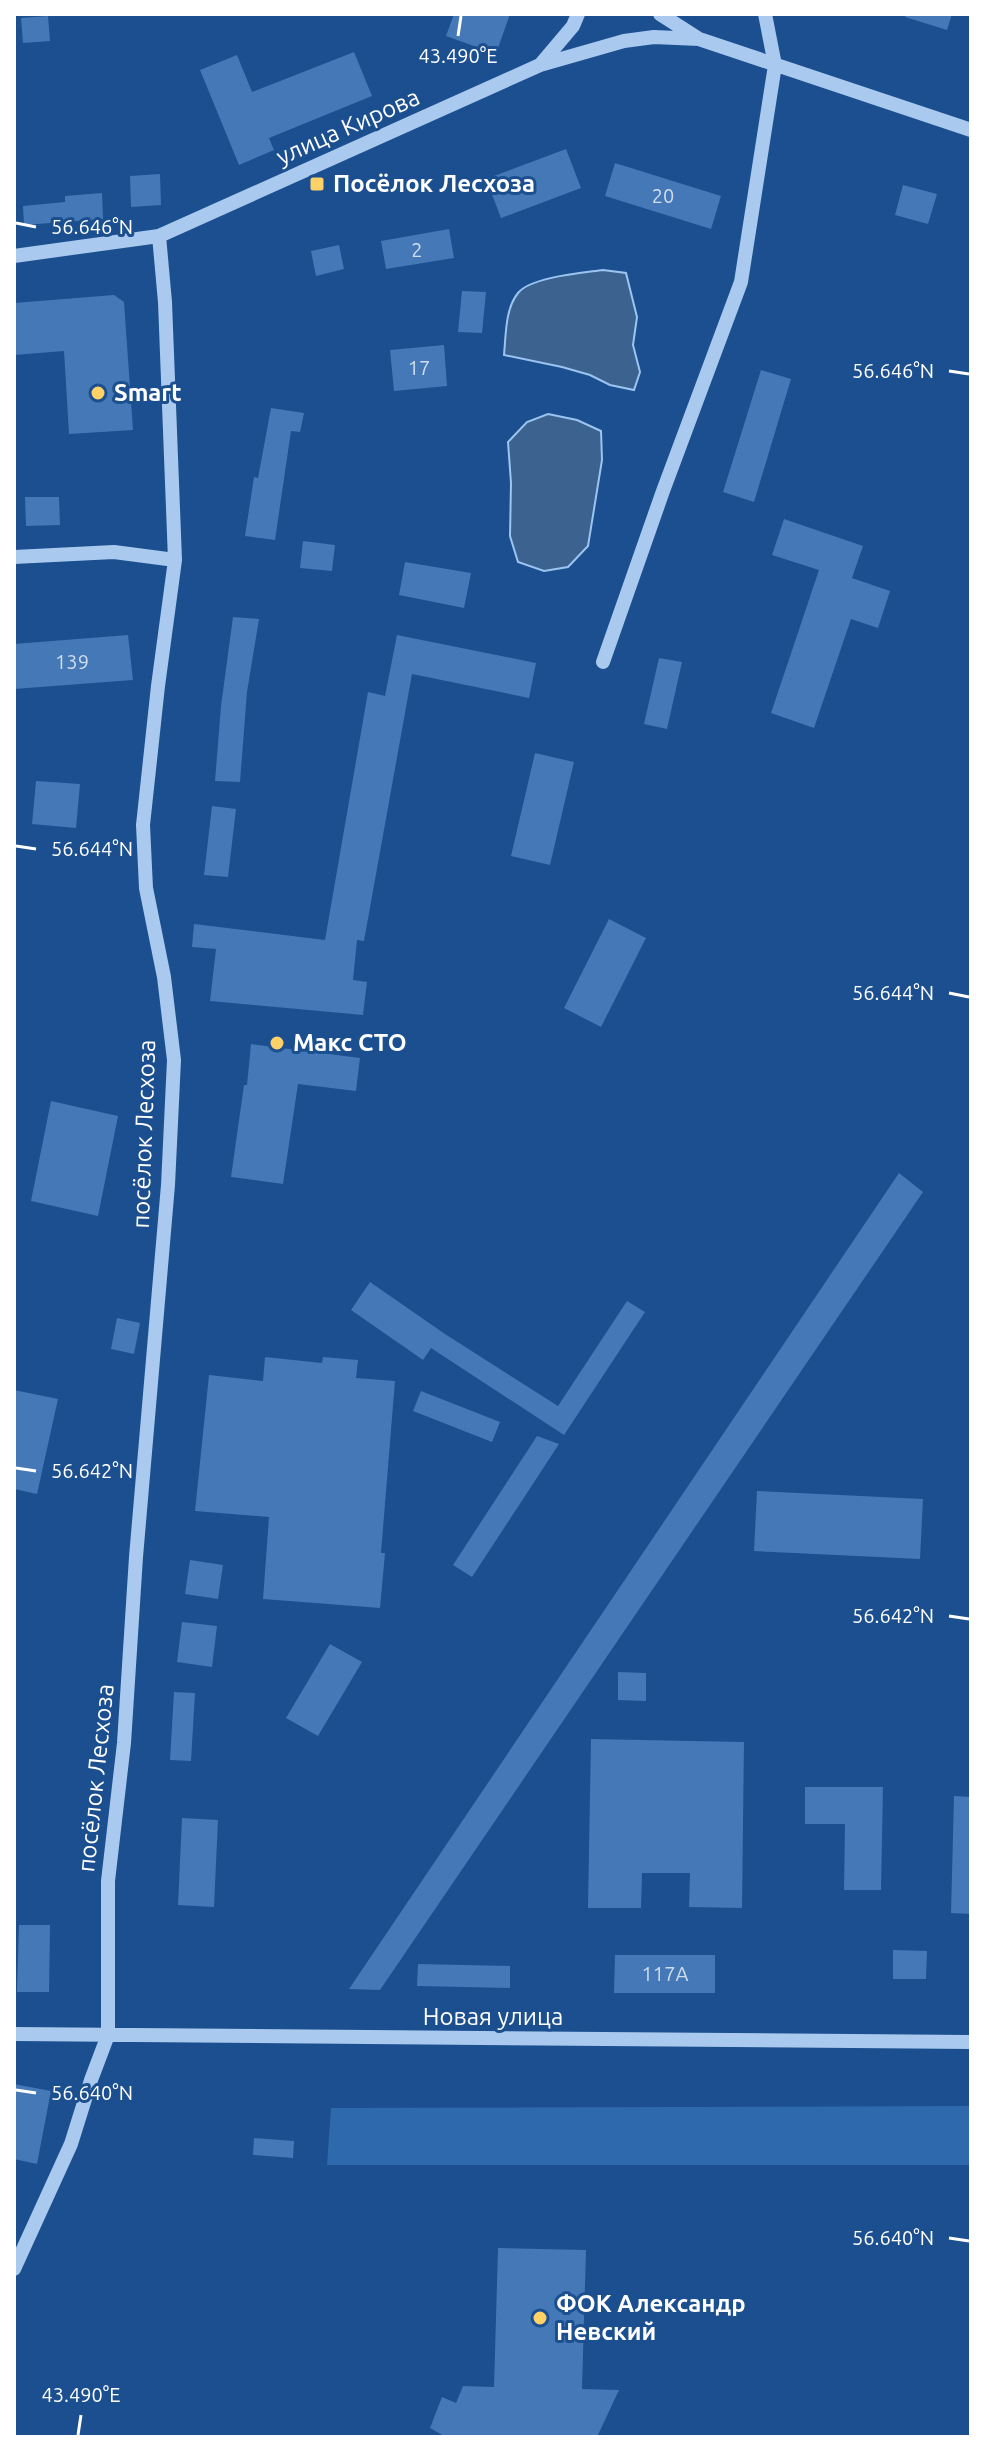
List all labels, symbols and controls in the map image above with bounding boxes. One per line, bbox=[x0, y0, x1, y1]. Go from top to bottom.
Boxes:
text: 43.490°E bbox=[419, 44, 498, 67]
street label: улица Кирова bbox=[272, 83, 423, 170]
place label: Посёлок Лесхоза bbox=[333, 170, 535, 197]
marker: Посёлок Лесхоза bbox=[308, 175, 326, 193]
house number: 20 bbox=[652, 184, 674, 207]
text: 56.646°N bbox=[51, 215, 133, 238]
house number: 2 bbox=[411, 238, 423, 261]
house number: 17 bbox=[408, 356, 430, 379]
text: 56.646°N bbox=[852, 359, 934, 382]
place label: Smart bbox=[114, 379, 182, 406]
marker: Smart bbox=[89, 384, 107, 402]
house number: 139 bbox=[55, 650, 89, 673]
text: 56.644°N bbox=[51, 837, 133, 860]
text: 56.644°N bbox=[852, 981, 934, 1004]
place label: Макс СТО bbox=[293, 1029, 407, 1056]
marker: Макс СТО bbox=[268, 1034, 286, 1052]
street label: посёлок Лесхоза bbox=[127, 1039, 160, 1229]
text: 56.642°N bbox=[51, 1459, 133, 1482]
text: 56.642°N bbox=[852, 1604, 934, 1627]
street label: посёлок Лесхоза bbox=[72, 1683, 119, 1873]
house number: 117А bbox=[642, 1962, 688, 1985]
street label: Новая улица bbox=[423, 2003, 563, 2030]
text: 56.640°N bbox=[51, 2081, 133, 2104]
text: 56.640°N bbox=[852, 2226, 934, 2249]
place label: ФОК Александр Невский bbox=[556, 2290, 746, 2345]
marker: ФОК Александр Невский bbox=[531, 2309, 549, 2327]
text: 43.490°E bbox=[42, 2383, 121, 2406]

